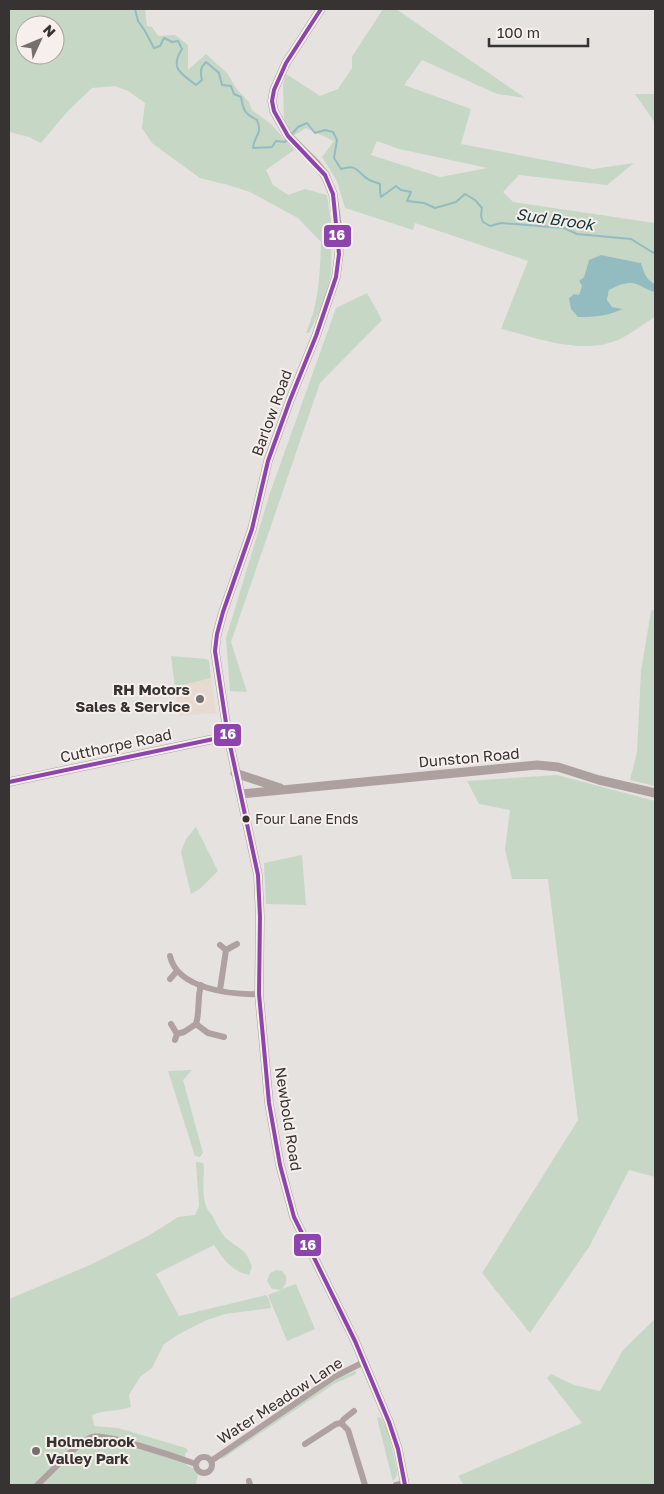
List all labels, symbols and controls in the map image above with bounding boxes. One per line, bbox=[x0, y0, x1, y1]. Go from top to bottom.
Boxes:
north arrow bbox=[15, 15, 65, 65]
scale bar bbox=[489, 15, 588, 47]
text: N bbox=[40, 21, 60, 40]
text: 100 m bbox=[497, 23, 540, 41]
water label: Sud Brook bbox=[515, 204, 597, 235]
line badge: 16 bbox=[323, 224, 352, 248]
text: 16 bbox=[329, 226, 345, 243]
street label: Barlow Road bbox=[247, 367, 295, 458]
place label: RH Motors Sales & Service bbox=[75, 680, 190, 715]
marker: RH Motors Sales & Service bbox=[194, 693, 206, 705]
line badge: 16 bbox=[213, 723, 242, 747]
street label: Cutthorpe Road bbox=[58, 724, 173, 766]
text: 16 bbox=[220, 725, 236, 742]
street label: Dunston Road bbox=[418, 744, 520, 770]
place label: Four Lane Ends bbox=[255, 810, 358, 827]
marker: Four Lane Ends bbox=[241, 814, 251, 824]
street label: Newbold Road bbox=[272, 1066, 306, 1172]
line badge: 16 bbox=[293, 1233, 322, 1257]
text: 16 bbox=[300, 1236, 316, 1253]
street label: Water Meadow Lane bbox=[214, 1353, 346, 1447]
place label: Holmebrook Valley Park bbox=[46, 1432, 135, 1467]
marker: Holmebrook Valley Park bbox=[30, 1445, 42, 1457]

